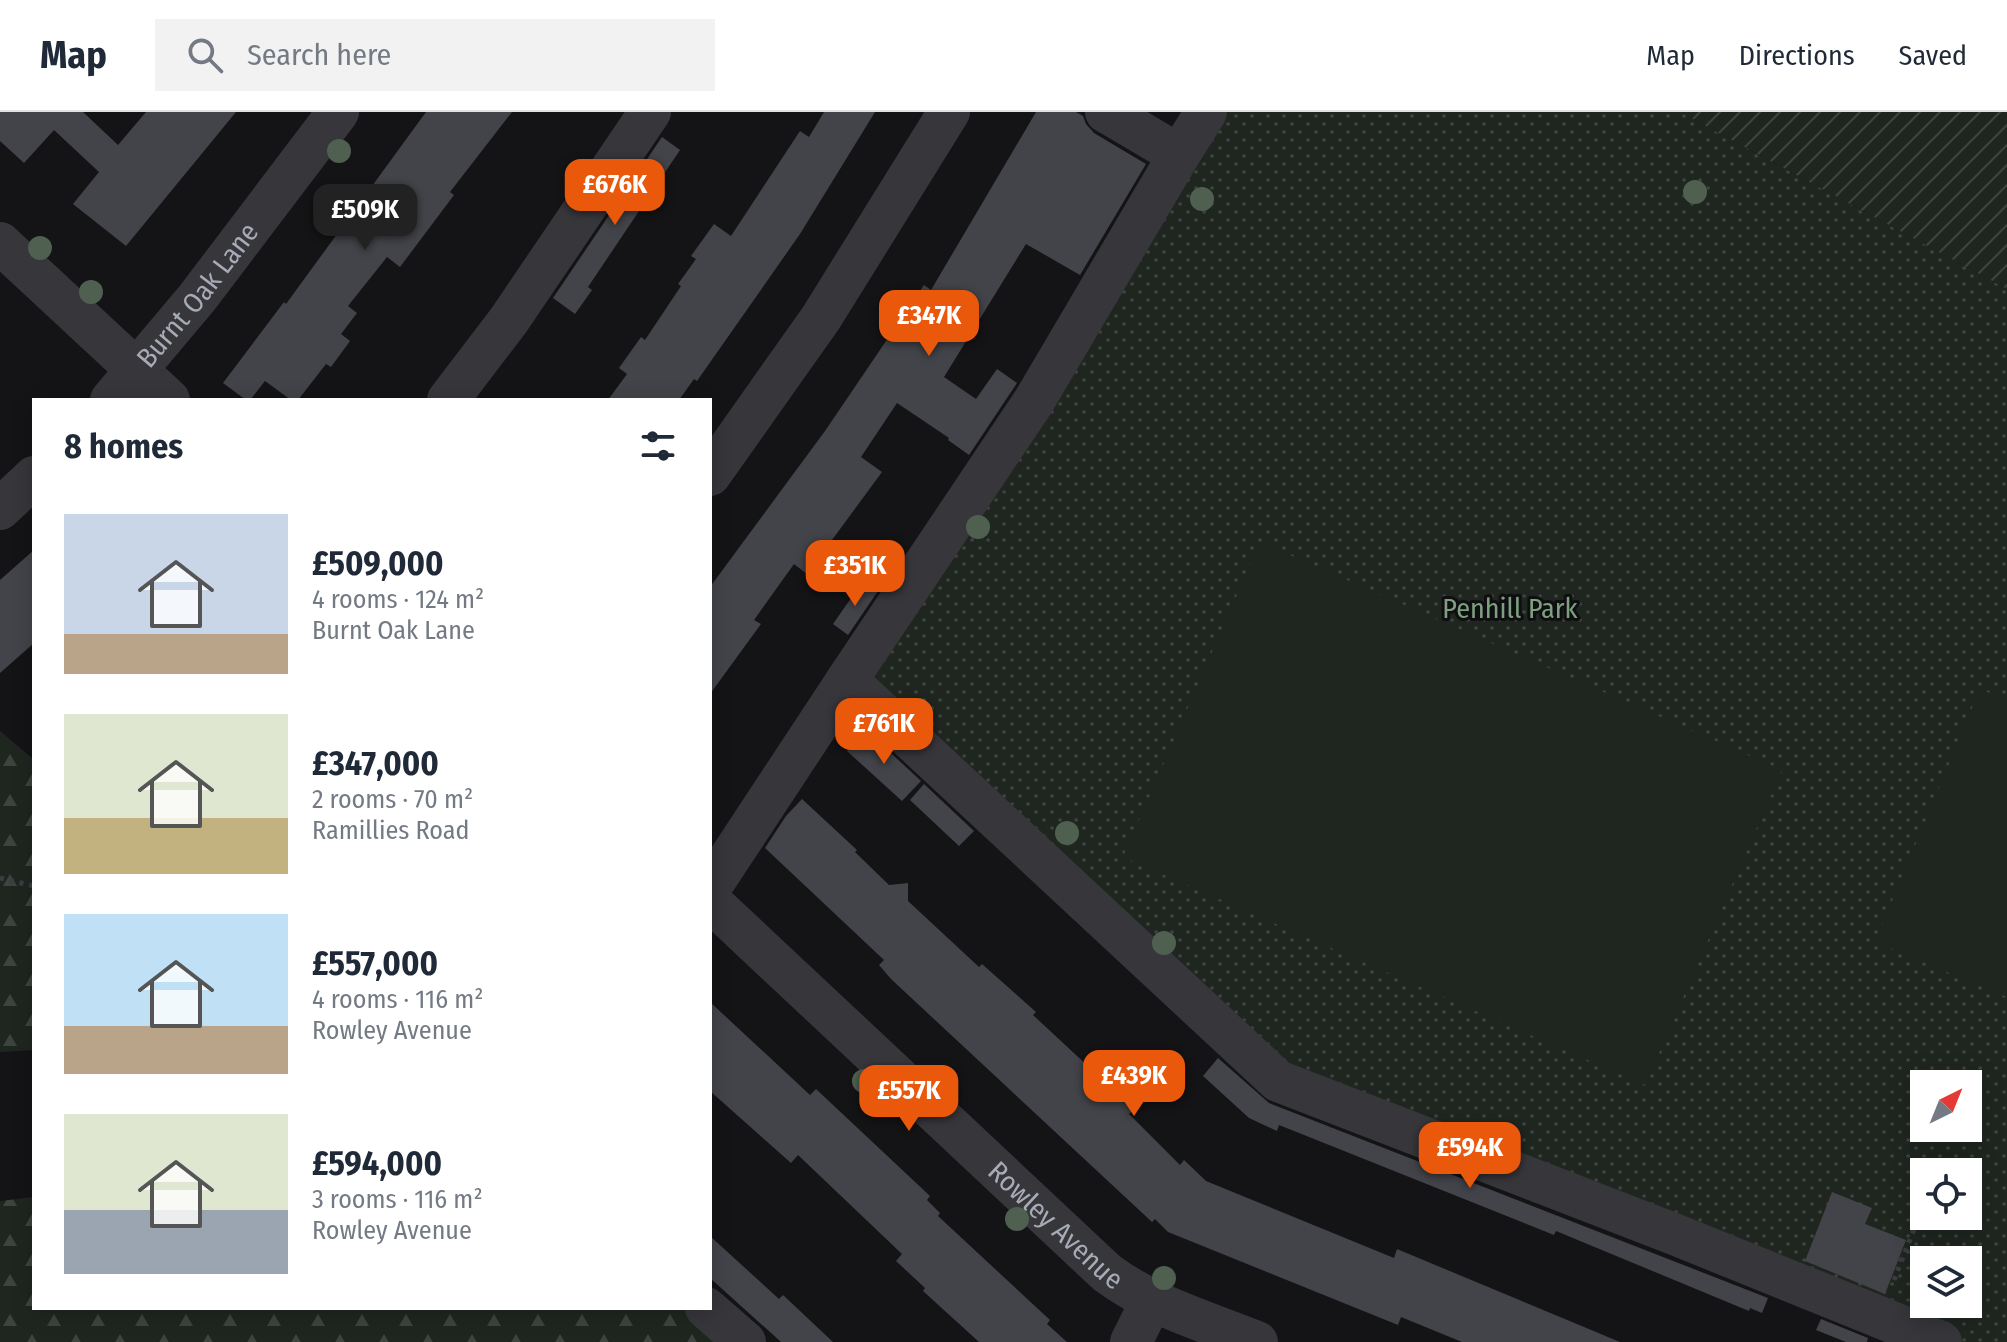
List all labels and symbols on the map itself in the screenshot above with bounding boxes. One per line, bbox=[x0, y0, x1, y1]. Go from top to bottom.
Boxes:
pin: £676K bbox=[559, 159, 671, 227]
pin: £509K bbox=[309, 184, 421, 252]
street label: Burnt Oak Lane bbox=[129, 216, 265, 374]
pin: £347K bbox=[873, 290, 985, 358]
pin: £351K bbox=[799, 540, 911, 608]
park label: Penhill Park bbox=[1442, 592, 1579, 625]
pin: £761K bbox=[828, 698, 940, 766]
pin: £439K bbox=[1078, 1050, 1190, 1118]
pin: £557K bbox=[853, 1065, 965, 1133]
north arrow bbox=[1910, 1070, 1982, 1142]
pin: £594K bbox=[1414, 1122, 1526, 1190]
street label: Rowley Avenue bbox=[982, 1154, 1129, 1296]

